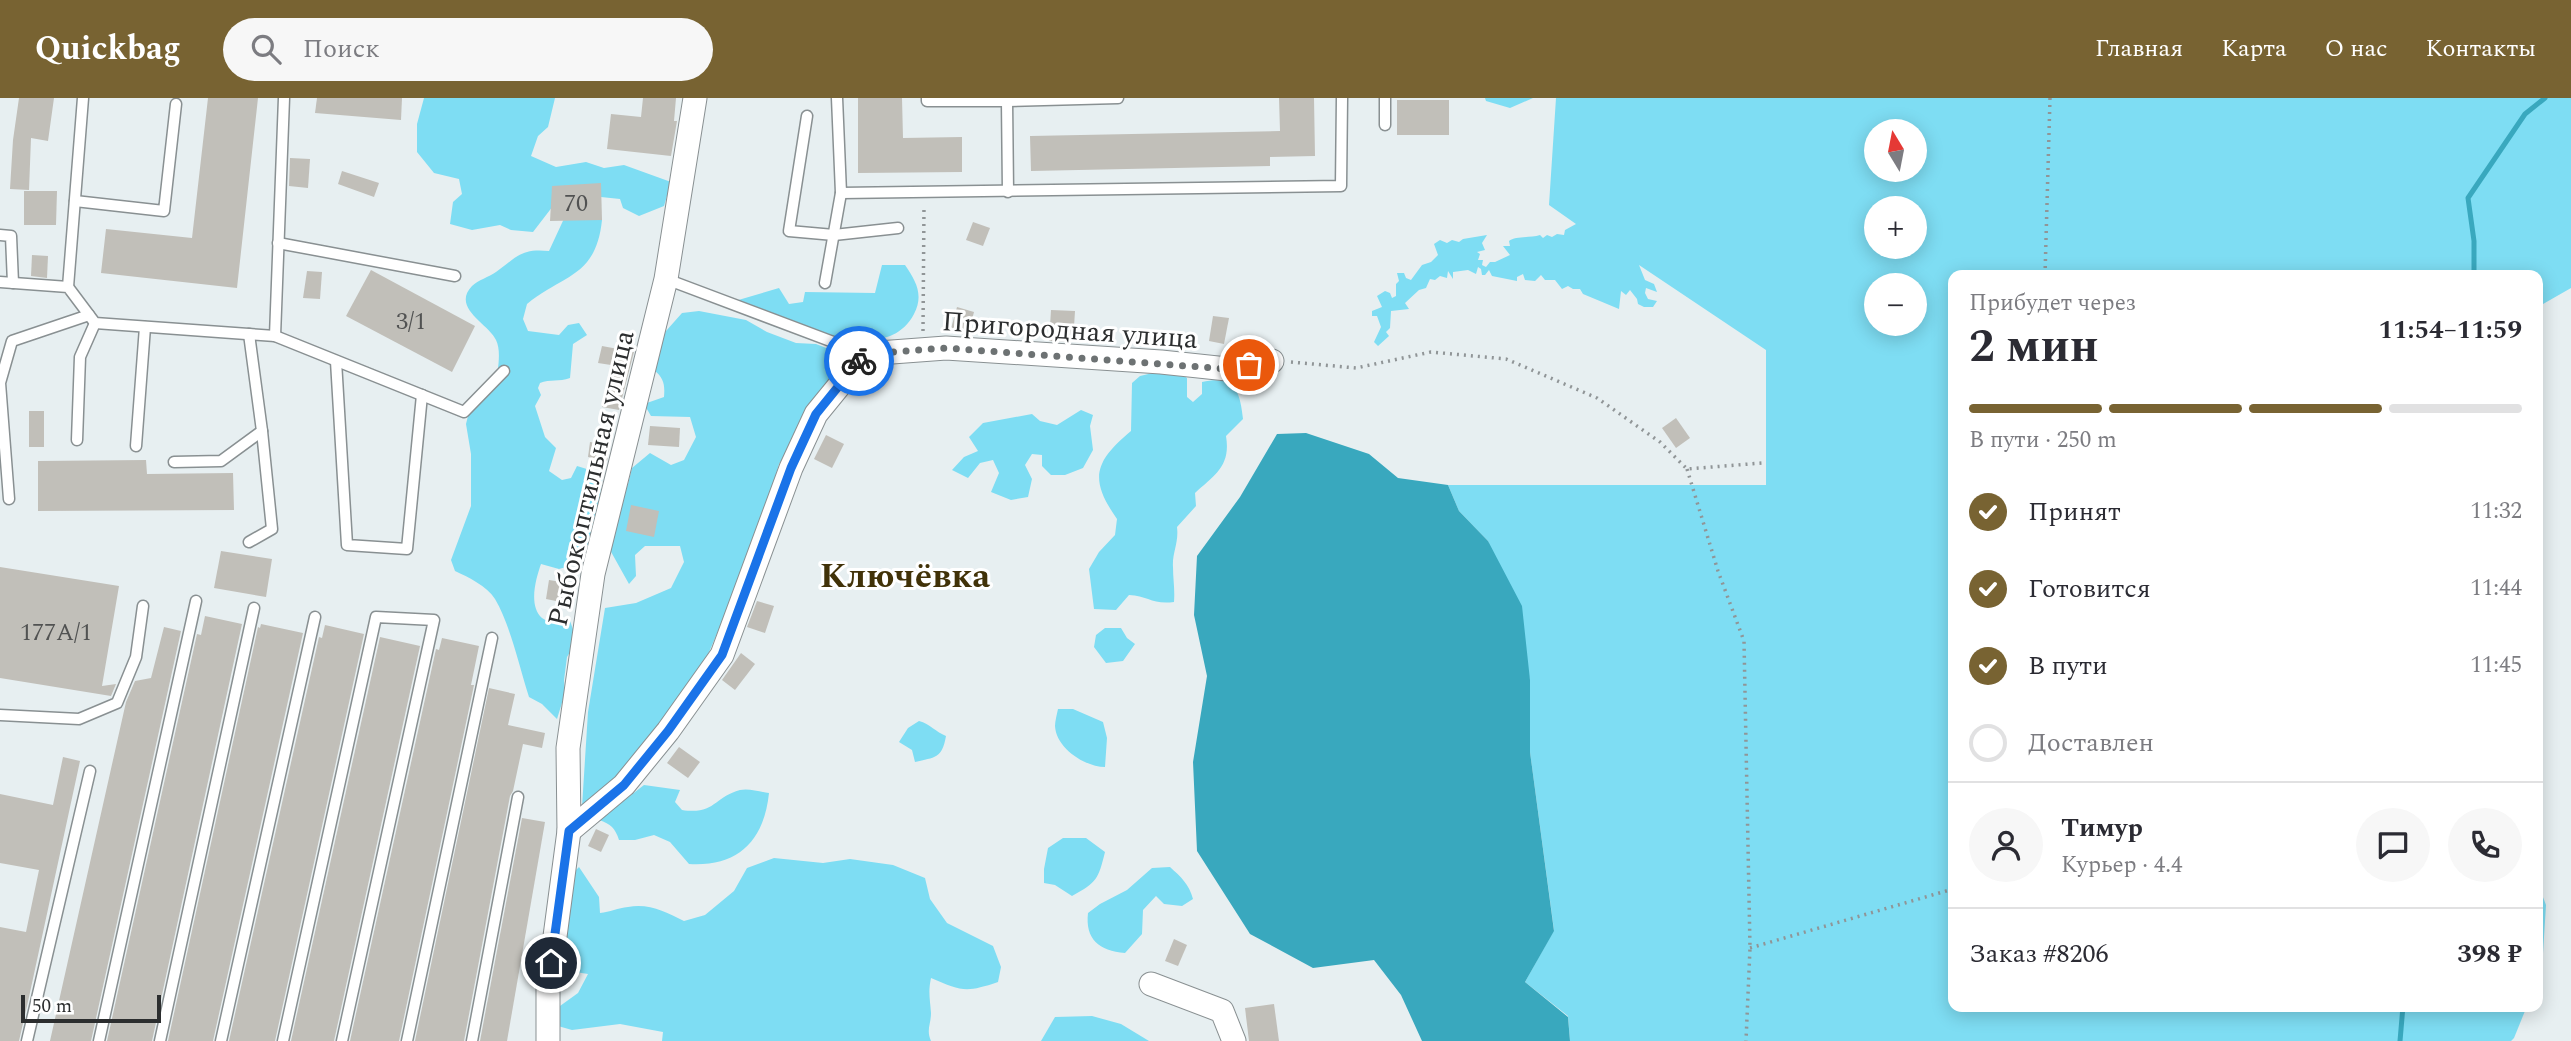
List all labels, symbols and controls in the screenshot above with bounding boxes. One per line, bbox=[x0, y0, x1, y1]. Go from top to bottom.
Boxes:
search box bbox=[223, 18, 713, 81]
text: Quickbag bbox=[35, 24, 181, 74]
text: Поиск bbox=[303, 29, 380, 69]
icon: search bbox=[247, 30, 285, 68]
text: Главная bbox=[2095, 31, 2183, 67]
text: Карта bbox=[2221, 31, 2287, 67]
text: О нас bbox=[2325, 31, 2388, 67]
text: Контакты bbox=[2426, 31, 2536, 67]
north arrow bbox=[1864, 119, 1927, 182]
map controls bbox=[1864, 119, 1927, 336]
house number: 70 bbox=[564, 186, 588, 222]
button: + bbox=[1864, 196, 1927, 259]
button: − bbox=[1864, 273, 1927, 336]
text: Прибудет через bbox=[1969, 286, 2136, 321]
street label: Пригородная улица bbox=[941, 300, 1200, 361]
house number: 3/1 bbox=[396, 304, 426, 340]
text: 11:54–11:59 bbox=[2378, 310, 2522, 350]
text: 2 мин bbox=[1969, 312, 2099, 382]
street label: Рыбокоптильная улица bbox=[536, 326, 647, 631]
courier bbox=[824, 326, 894, 396]
pin bbox=[1219, 335, 1279, 395]
icon: bike bbox=[840, 342, 878, 380]
icon: bag bbox=[1230, 346, 1268, 384]
text: В пути · 250 m bbox=[1969, 423, 2117, 458]
text: Принят bbox=[2028, 492, 2121, 532]
icon: check bbox=[1969, 493, 2007, 531]
text: 11:32 bbox=[2470, 494, 2522, 529]
district label: Ключёвка bbox=[820, 550, 990, 603]
text: Готовится bbox=[2028, 569, 2151, 609]
icon: check bbox=[1969, 570, 2007, 608]
text: 11:44 bbox=[2470, 571, 2522, 606]
house number: 177А/1 bbox=[20, 615, 92, 651]
text: В пути bbox=[2028, 646, 2108, 686]
icon: check bbox=[1969, 647, 2007, 685]
text: 11:45 bbox=[2470, 648, 2522, 683]
text: Доставлен bbox=[2028, 723, 2154, 763]
button: person bbox=[1969, 808, 2043, 882]
text: Тимур bbox=[2061, 808, 2143, 848]
button: chat bbox=[2356, 808, 2430, 882]
button: phone bbox=[2448, 808, 2522, 882]
text: Курьер · 4.4 bbox=[2061, 848, 2183, 883]
pin bbox=[521, 933, 581, 993]
text: Заказ #8206 bbox=[1969, 934, 2108, 974]
text: 398 ₽ bbox=[2457, 934, 2522, 974]
icon: home bbox=[532, 944, 570, 982]
scale bar bbox=[21, 992, 161, 1024]
text: 50 m bbox=[32, 992, 72, 1021]

